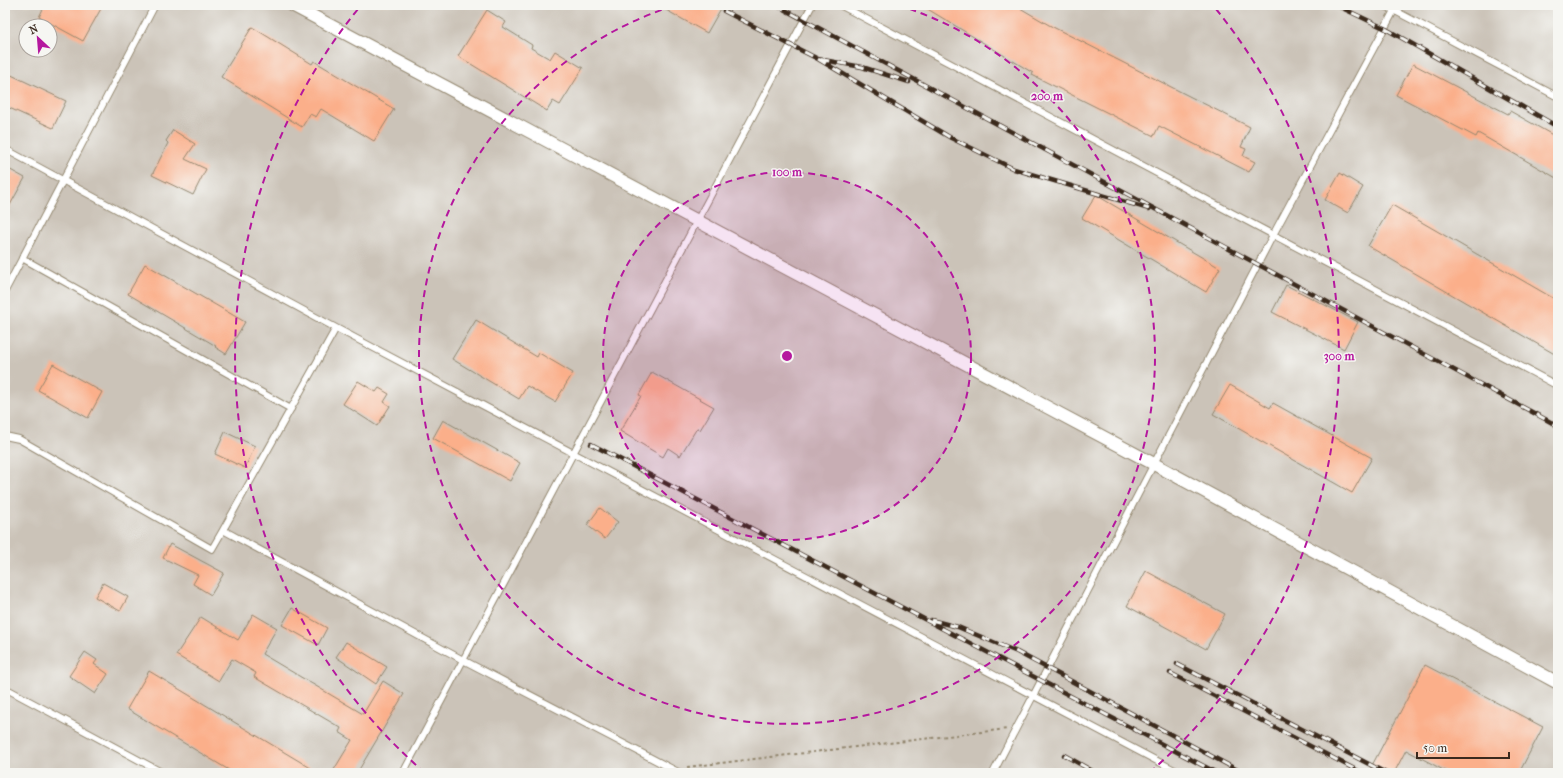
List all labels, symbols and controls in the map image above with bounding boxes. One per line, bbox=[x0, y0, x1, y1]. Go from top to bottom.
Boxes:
north arrow bbox=[18, 18, 58, 58]
text: N bbox=[27, 22, 41, 37]
text: 200 m bbox=[1031, 89, 1064, 103]
text: 100 m bbox=[772, 165, 803, 179]
centre of rings bbox=[780, 349, 794, 363]
text: 300 m bbox=[1324, 349, 1355, 364]
scale bar bbox=[1417, 734, 1509, 760]
text: 50 m bbox=[1423, 741, 1447, 755]

